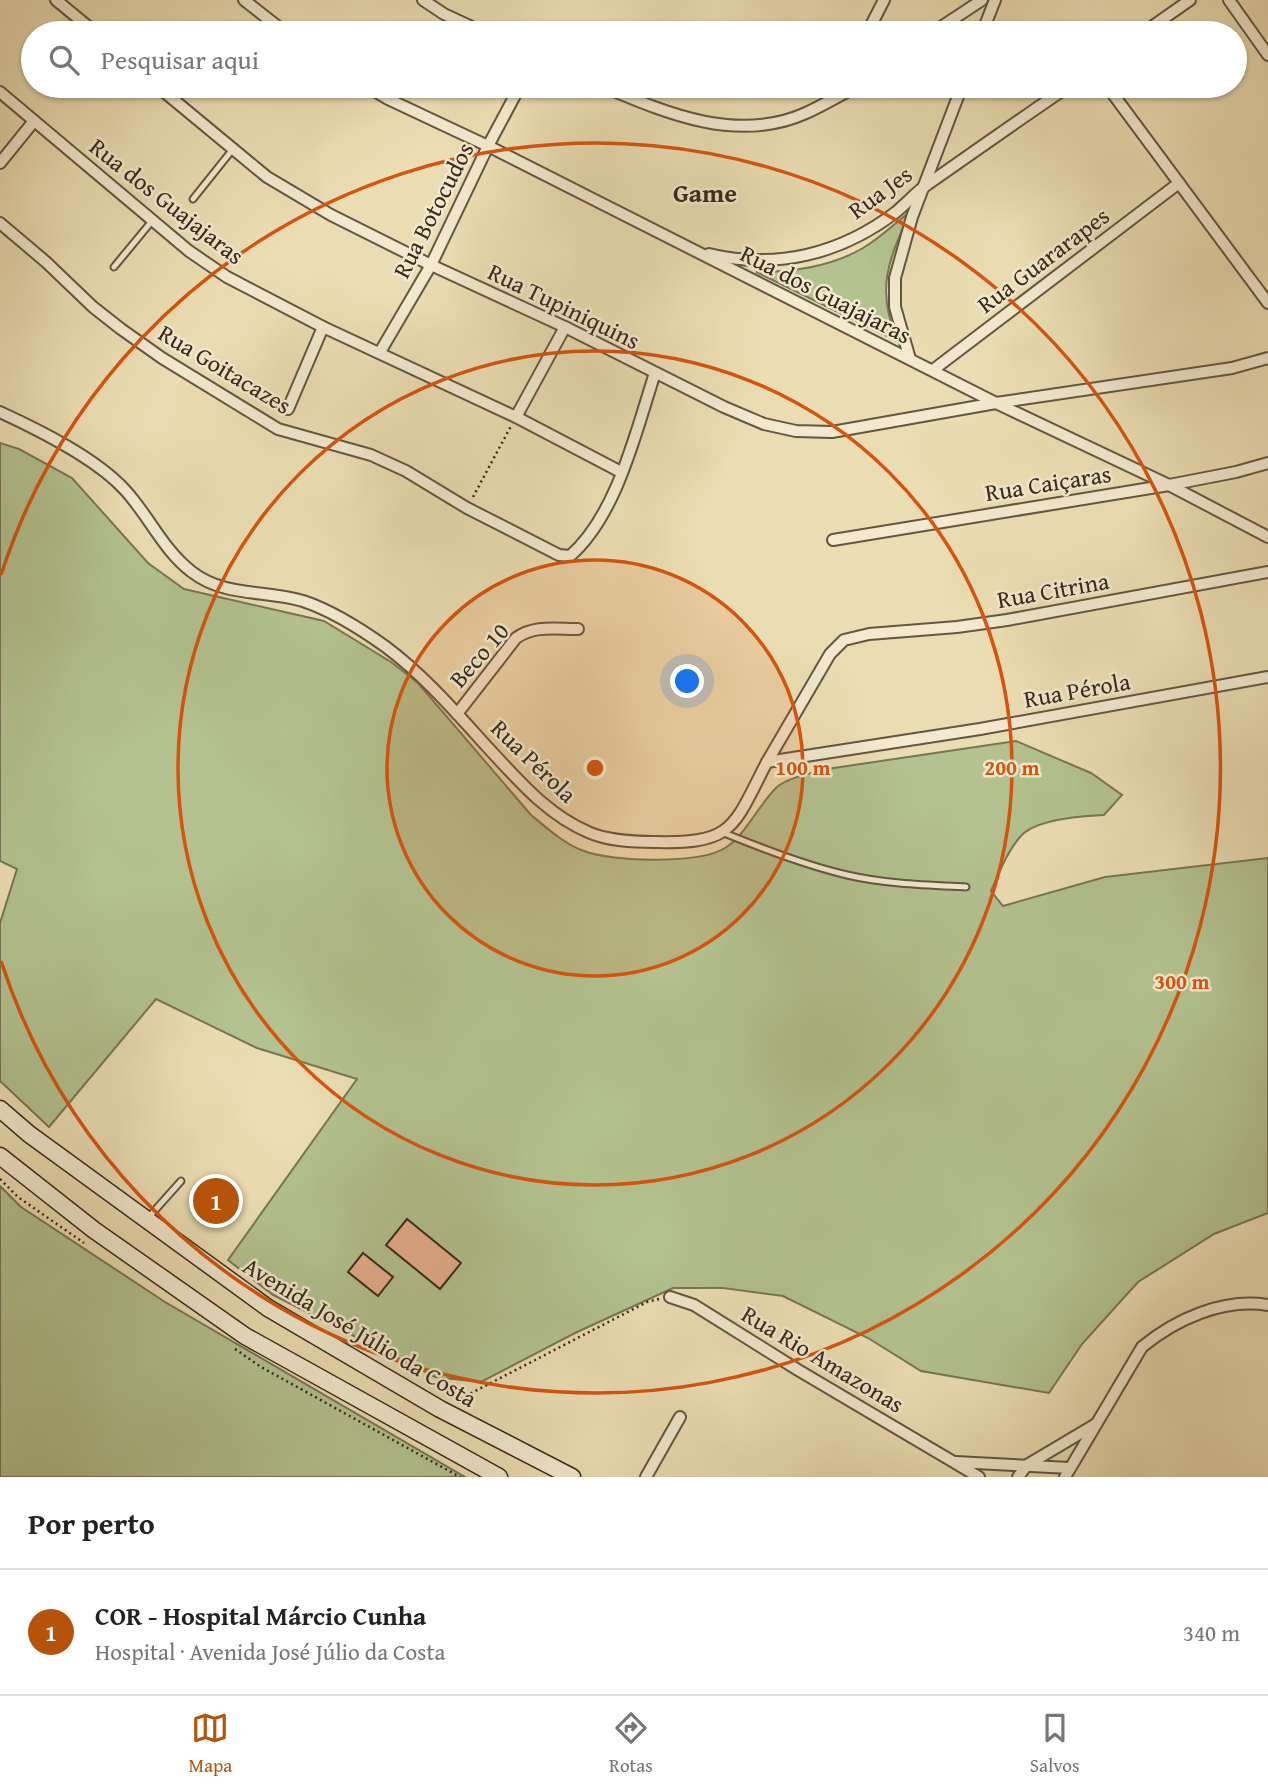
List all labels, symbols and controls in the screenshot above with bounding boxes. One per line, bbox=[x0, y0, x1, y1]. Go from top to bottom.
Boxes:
search box bbox=[21, 21, 1247, 98]
text: Pesquisar aqui bbox=[101, 40, 259, 79]
icon: search bbox=[45, 41, 83, 79]
street label: Rua dos Guajajaras bbox=[82, 129, 252, 273]
street label: Rua Botocudos bbox=[384, 136, 482, 284]
street label: Rua Jes bbox=[841, 157, 919, 227]
district label: Game bbox=[673, 173, 737, 212]
street label: Rua Guararapes bbox=[970, 199, 1116, 321]
street label: Rua dos Guajajaras bbox=[734, 236, 918, 352]
street label: Rua Tupiniquins bbox=[482, 254, 646, 358]
street label: Rua Goitacazes bbox=[152, 315, 298, 423]
street label: Rua Caiçaras bbox=[983, 456, 1113, 510]
street label: Rua Citrina bbox=[994, 563, 1112, 617]
street label: Beco 10 bbox=[441, 615, 517, 695]
street label: Rua Pérola bbox=[1021, 663, 1134, 717]
your location bbox=[670, 664, 704, 698]
street label: Rua Pérola bbox=[483, 711, 585, 811]
text: 100 m bbox=[775, 752, 831, 783]
text: 200 m bbox=[984, 752, 1040, 783]
centre of rings bbox=[583, 756, 607, 780]
text: 300 m bbox=[1154, 966, 1210, 997]
pin: 1 bbox=[193, 1175, 239, 1227]
street label: Avenida José Júlio da Costa bbox=[236, 1248, 484, 1416]
street label: Rua Rio Amazonas bbox=[735, 1297, 911, 1421]
text: Por perto bbox=[28, 1501, 155, 1545]
text: COR - Hospital Márcio Cunha bbox=[95, 1596, 426, 1635]
text: 1 bbox=[45, 1616, 57, 1649]
text: 340 m bbox=[1183, 1616, 1240, 1649]
text: Hospital · Avenida José Júlio da Costa bbox=[95, 1635, 445, 1668]
tab: Mapa bbox=[188, 1709, 232, 1779]
tab: Rotas bbox=[609, 1709, 653, 1779]
tab: Salvos bbox=[1030, 1709, 1080, 1779]

